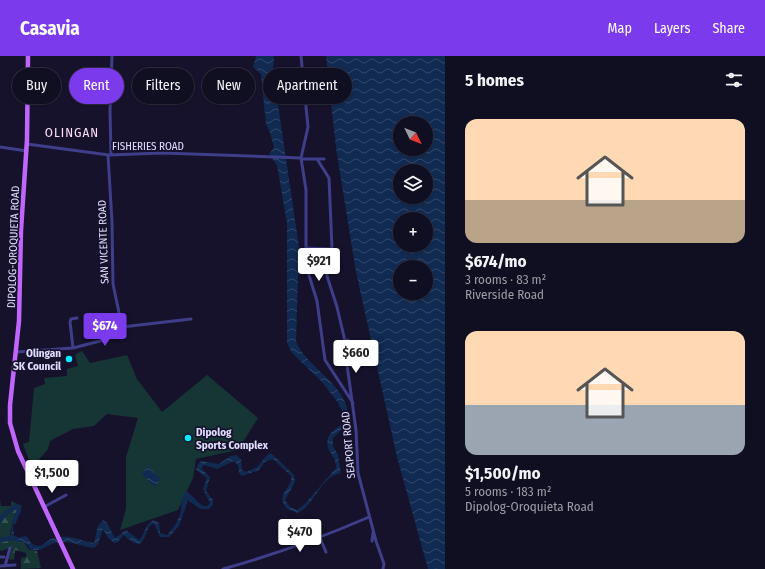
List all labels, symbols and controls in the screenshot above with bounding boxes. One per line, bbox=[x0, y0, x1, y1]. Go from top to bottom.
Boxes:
text: Casavia bbox=[20, 17, 80, 40]
text: Map bbox=[608, 20, 632, 37]
text: Layers bbox=[654, 20, 690, 37]
text: Share bbox=[712, 20, 745, 37]
chip: Buy bbox=[12, 68, 61, 104]
chip: Rent bbox=[69, 68, 124, 104]
chip: Filters bbox=[132, 68, 194, 104]
chip: New bbox=[202, 68, 255, 104]
chip: Apartment bbox=[263, 68, 352, 104]
icon: filters bbox=[723, 69, 745, 91]
text: 5 homes bbox=[465, 70, 524, 91]
north arrow bbox=[393, 116, 433, 156]
map controls bbox=[393, 116, 433, 300]
district label: OLINGAN bbox=[45, 125, 99, 140]
street label: FISHERIES ROAD bbox=[112, 140, 184, 153]
icon: home bbox=[569, 145, 641, 217]
button: layers bbox=[393, 164, 433, 204]
street label: DIPOLOG-OROQUIETA ROAD bbox=[5, 186, 22, 308]
street label: SAN VICENTE ROAD bbox=[96, 200, 111, 284]
button: + bbox=[393, 212, 433, 252]
pin: $921 bbox=[295, 248, 343, 282]
text: $674/mo bbox=[465, 251, 527, 272]
text: $921 bbox=[307, 253, 331, 268]
button: − bbox=[393, 260, 433, 300]
text: 3 rooms · 83 m² bbox=[465, 272, 546, 287]
text: Riverside Road bbox=[465, 287, 544, 302]
pin: $674 bbox=[81, 313, 129, 347]
text: $674 bbox=[93, 318, 117, 333]
pin: $660 bbox=[332, 340, 380, 374]
text: $660 bbox=[342, 345, 370, 360]
place label: Olingan SK Council bbox=[13, 347, 62, 373]
marker: Olingan SK Council bbox=[64, 354, 74, 364]
icon: home bbox=[569, 357, 641, 429]
street label: SEAPORT ROAD bbox=[339, 411, 358, 479]
place label: Dipolog Sports Complex bbox=[196, 426, 269, 452]
marker: Dipolog Sports Complex bbox=[183, 433, 193, 443]
pin: $1,500 bbox=[19, 460, 85, 494]
text: $1,500/mo bbox=[465, 463, 540, 484]
text: $1,500 bbox=[34, 465, 70, 480]
text: 5 rooms · 183 m² bbox=[465, 484, 551, 499]
text: Dipolog-Oroquieta Road bbox=[465, 499, 594, 514]
pin: $470 bbox=[276, 519, 324, 553]
text: $470 bbox=[287, 524, 313, 539]

